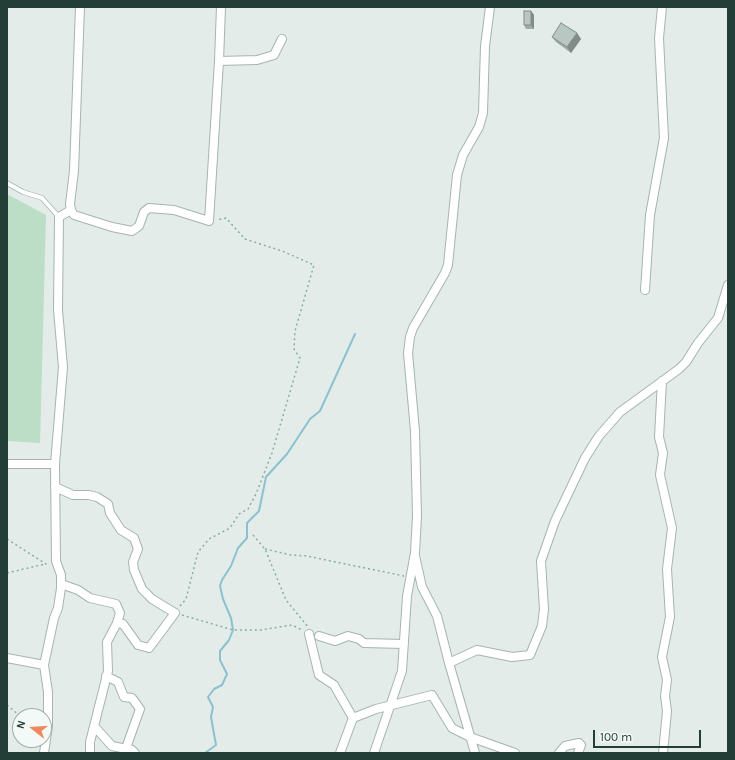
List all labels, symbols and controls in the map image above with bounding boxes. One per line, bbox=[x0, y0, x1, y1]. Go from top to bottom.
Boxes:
north arrow bbox=[12, 708, 52, 748]
text: N bbox=[14, 719, 28, 730]
scale bar bbox=[595, 722, 703, 748]
text: 100 m bbox=[600, 730, 632, 744]

